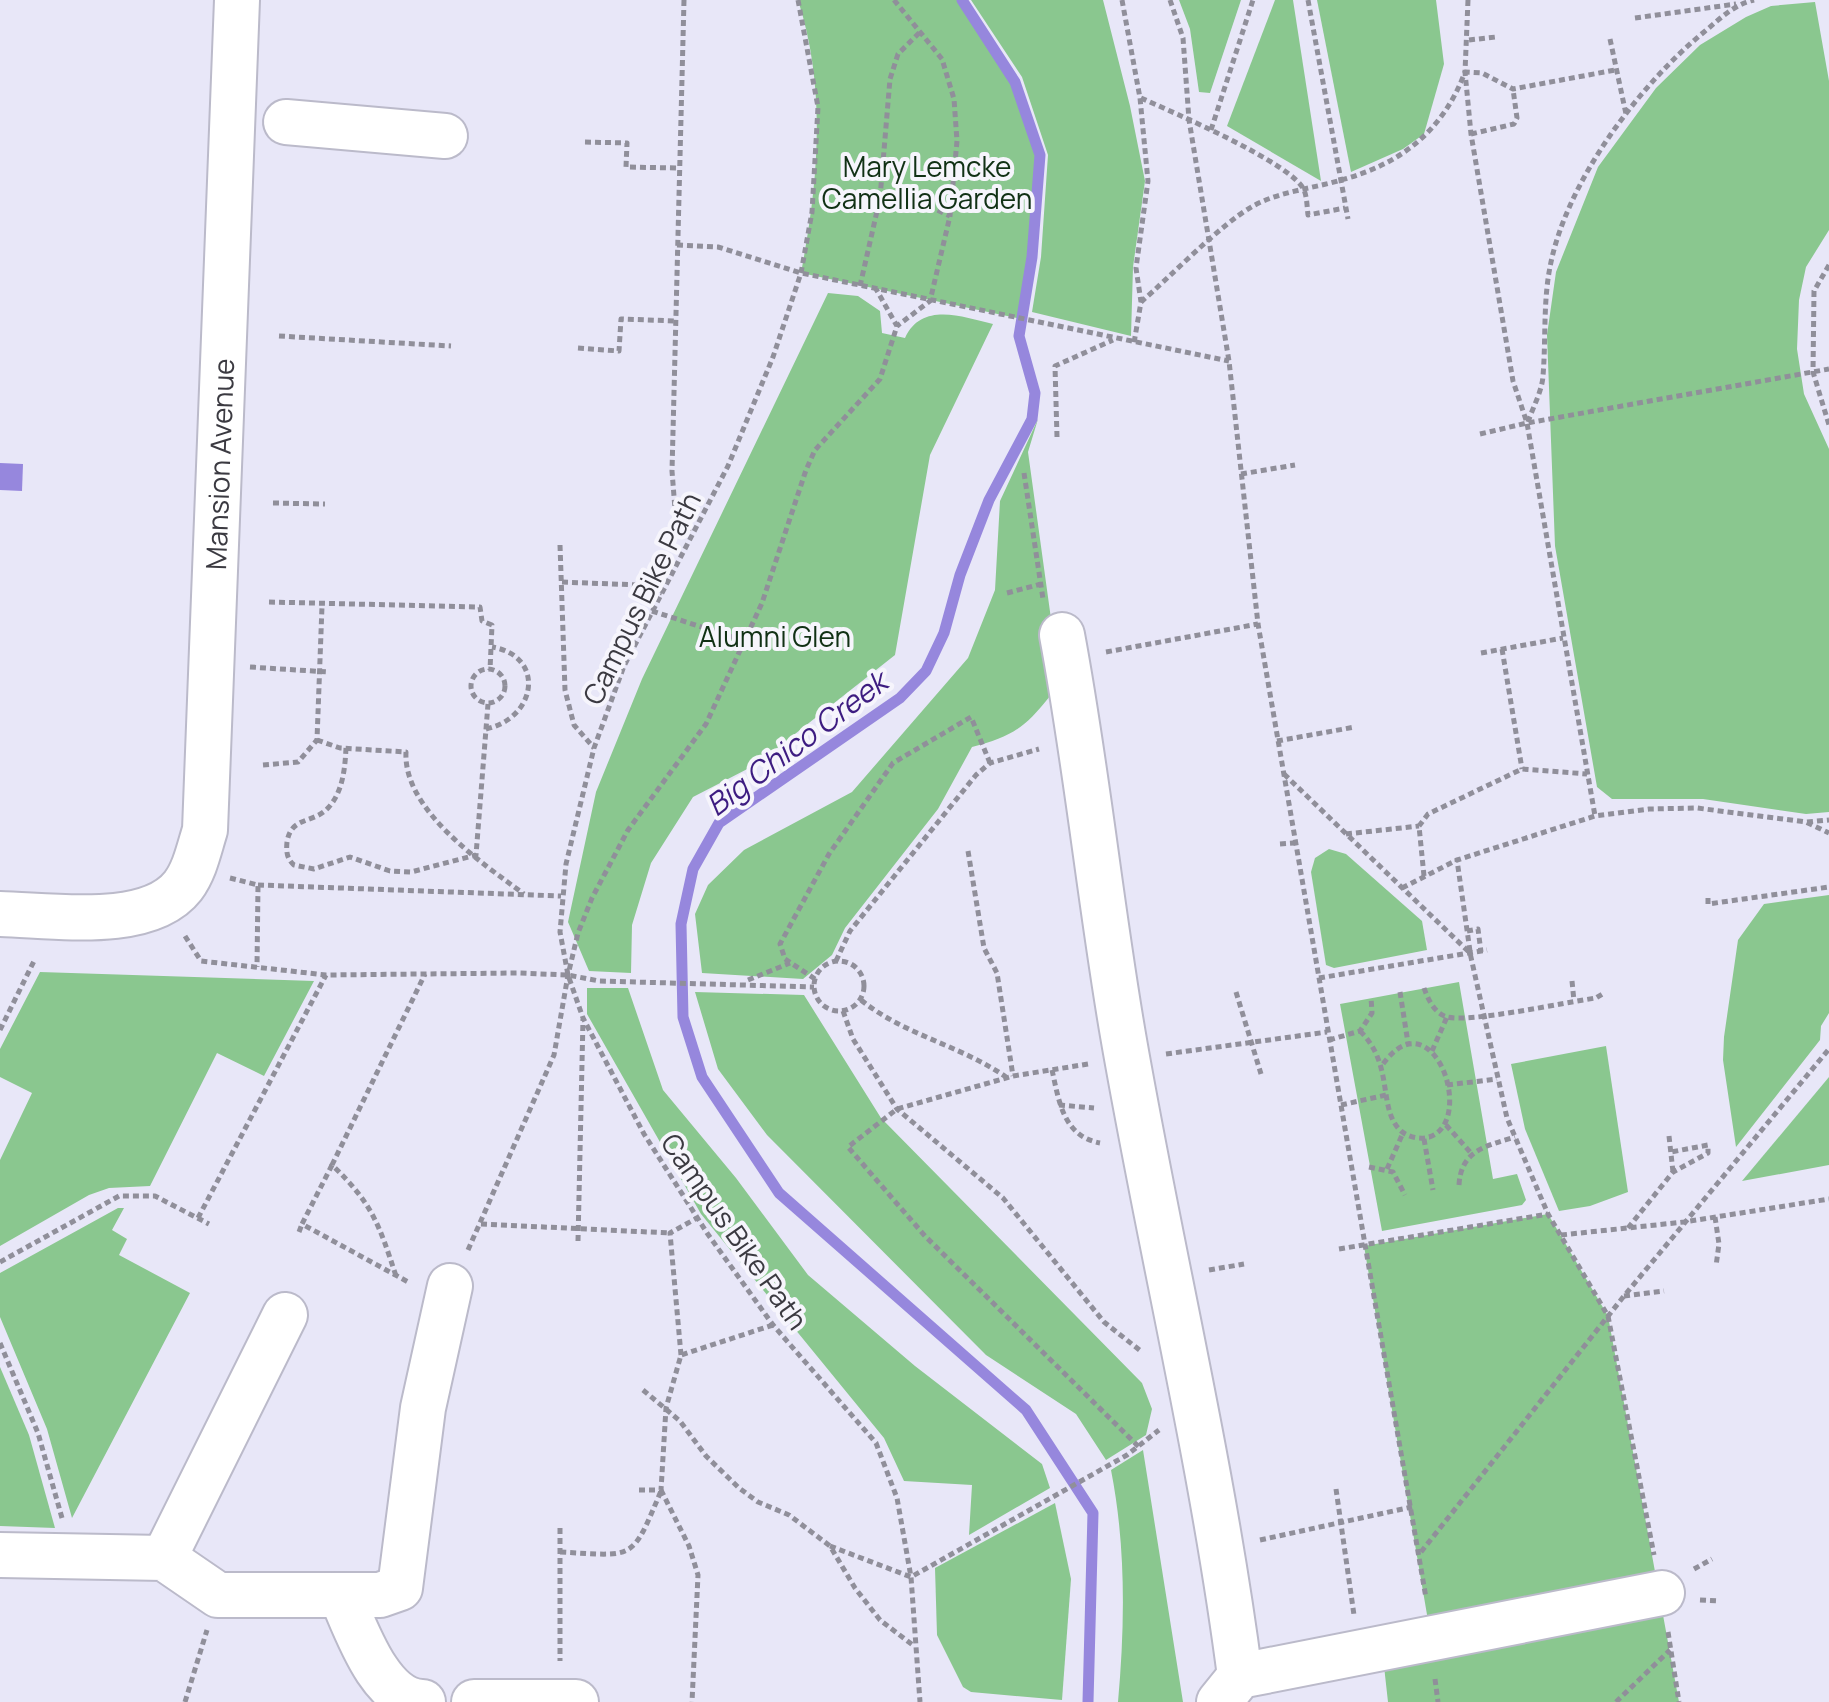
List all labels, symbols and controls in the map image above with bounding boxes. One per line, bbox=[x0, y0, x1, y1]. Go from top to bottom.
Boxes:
park label: Mary Lemcke Camellia Garden bbox=[822, 147, 1032, 217]
street label: Mansion Avenue bbox=[196, 358, 242, 571]
street label: Campus Bike Path bbox=[573, 486, 709, 710]
park label: Alumni Glen bbox=[699, 617, 851, 655]
water label: Big Chico Creek bbox=[697, 659, 898, 825]
street label: Campus Bike Path bbox=[653, 1125, 817, 1337]

